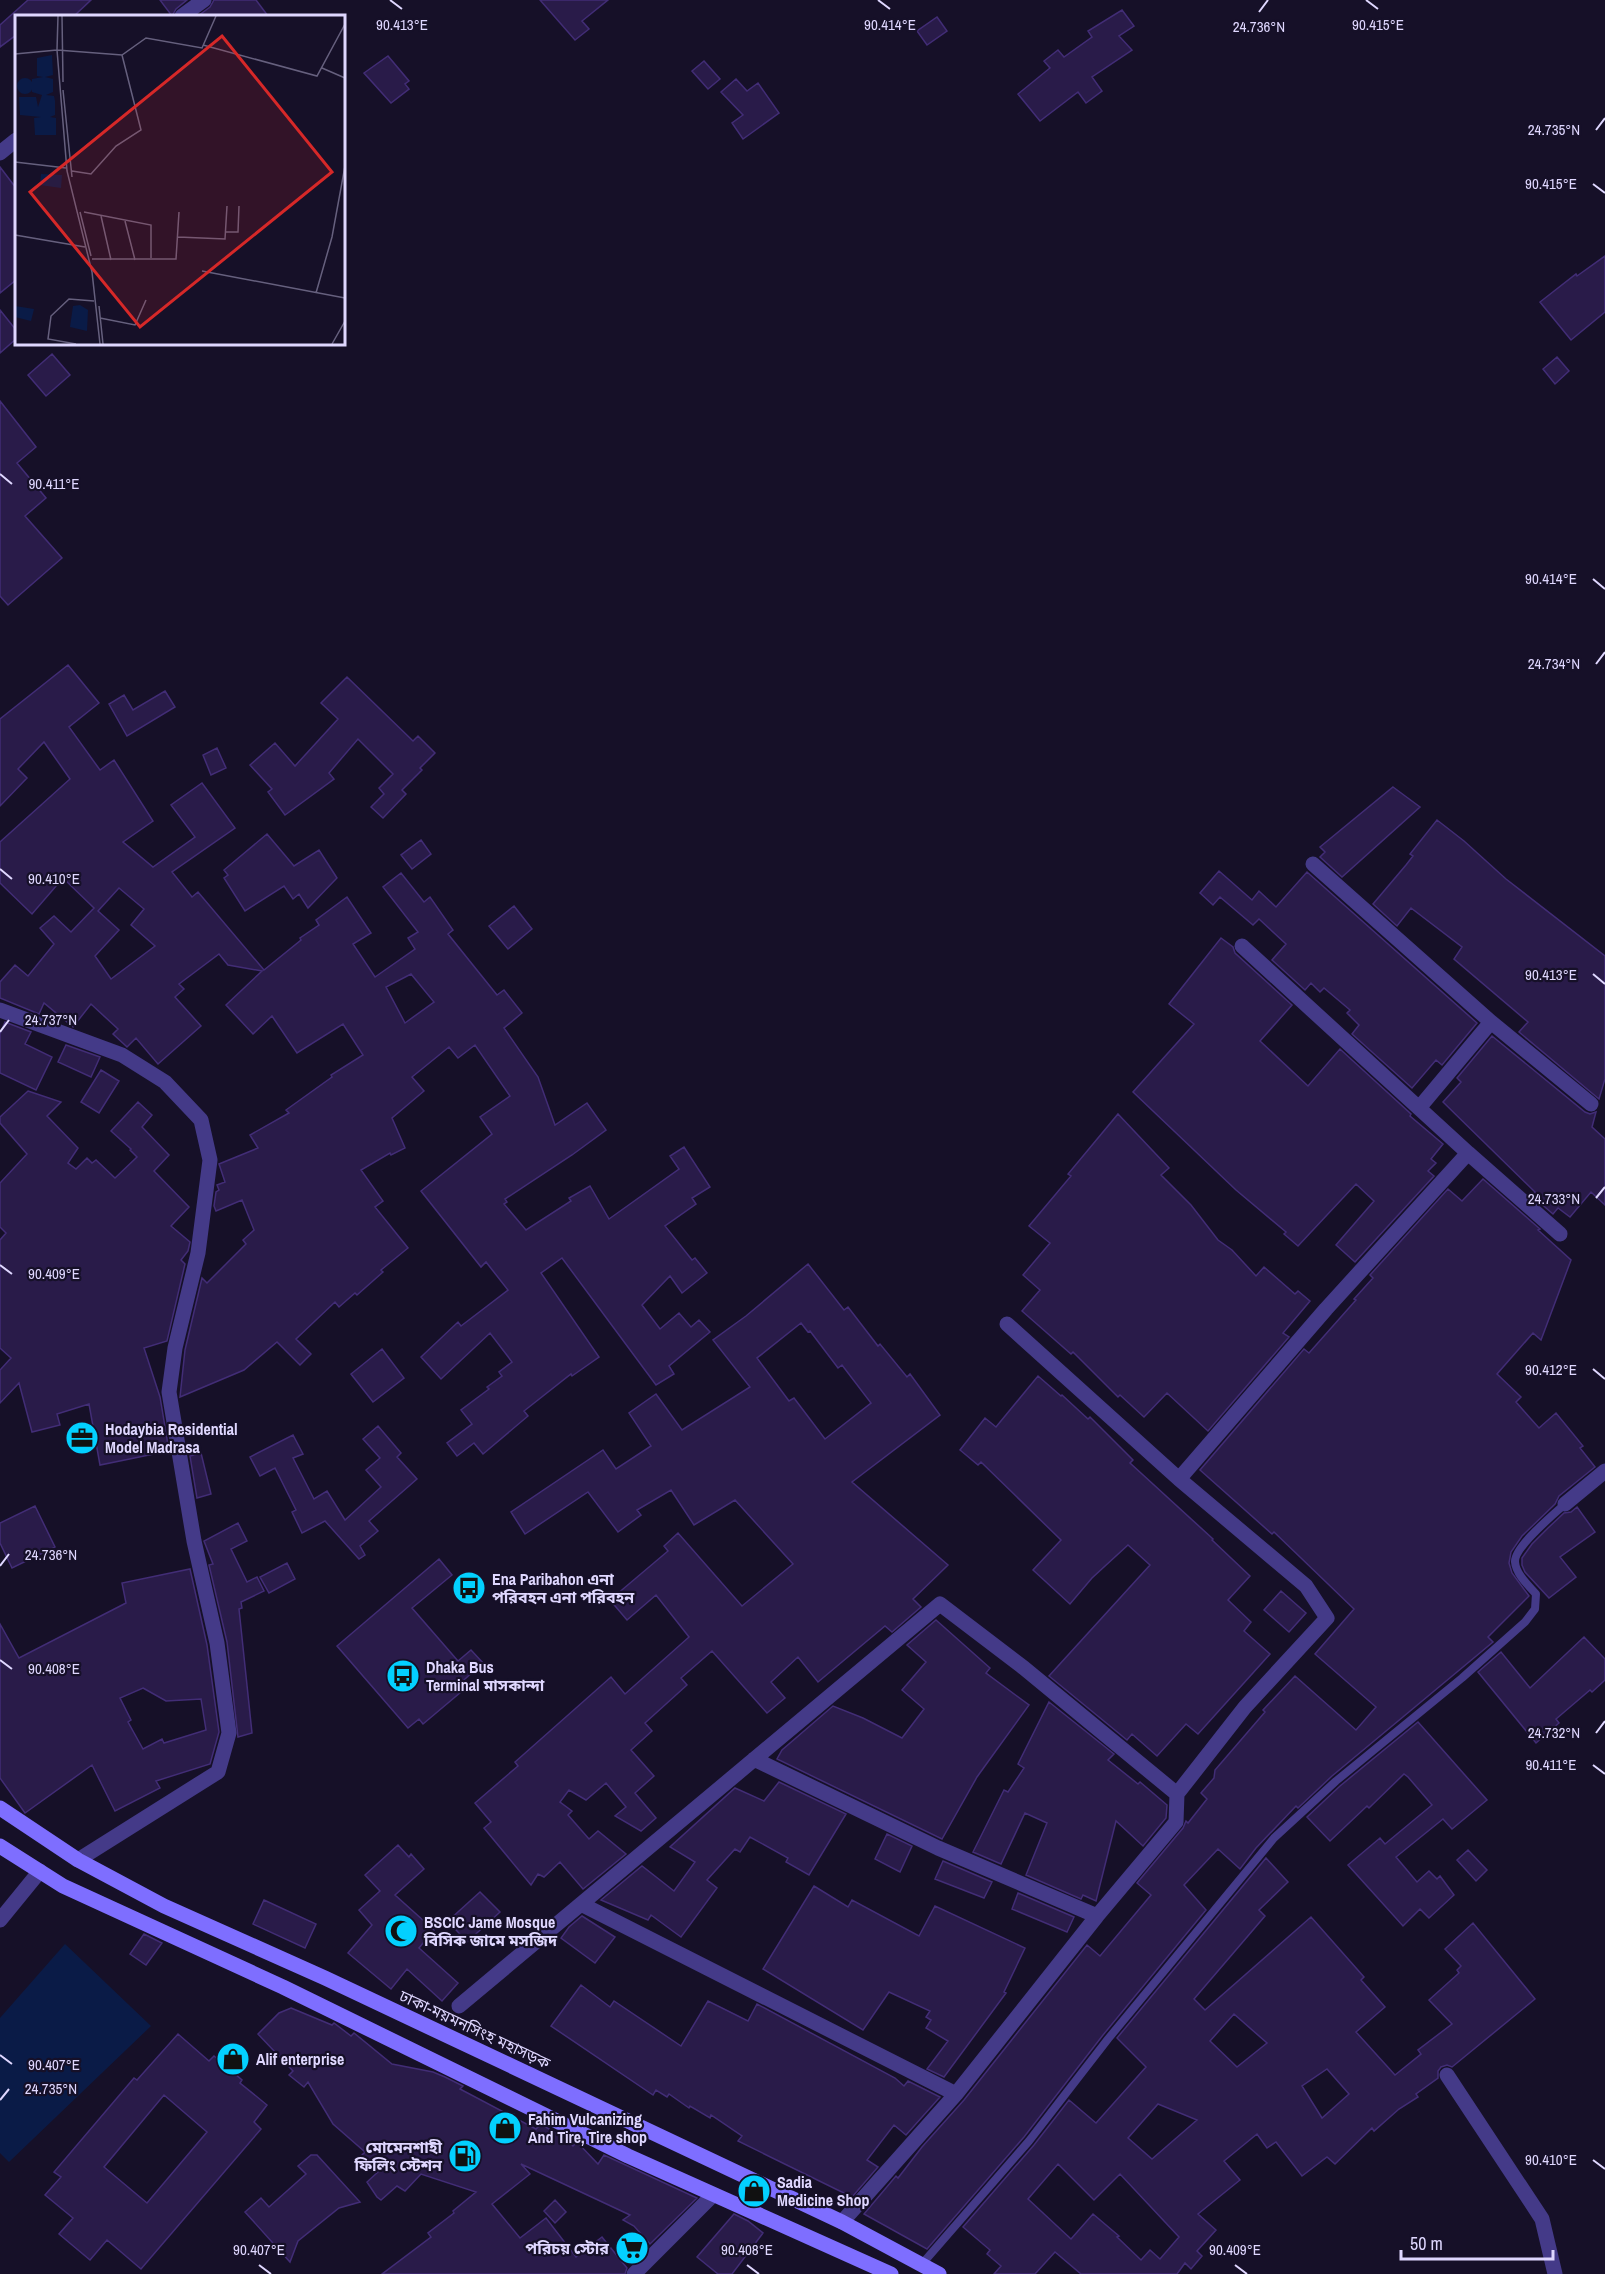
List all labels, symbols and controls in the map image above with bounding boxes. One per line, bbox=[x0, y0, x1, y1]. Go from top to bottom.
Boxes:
text: 90.413°E bbox=[376, 14, 428, 35]
text: 90.414°E bbox=[864, 14, 916, 35]
text: 90.415°E bbox=[1352, 14, 1404, 35]
inset map bbox=[15, 15, 345, 345]
text: 24.736°N bbox=[1233, 16, 1285, 37]
text: 24.735°N bbox=[1528, 119, 1580, 140]
text: 90.415°E bbox=[1525, 173, 1577, 194]
text: 90.411°E bbox=[29, 473, 79, 494]
text: 90.414°E bbox=[1525, 568, 1577, 589]
text: 24.734°N bbox=[1528, 653, 1580, 674]
text: 90.410°E bbox=[28, 868, 80, 889]
text: 90.413°E bbox=[1525, 964, 1577, 985]
text: 24.737°N bbox=[25, 1009, 77, 1030]
text: 24.733°N bbox=[1528, 1188, 1580, 1209]
text: 90.409°E bbox=[28, 1263, 80, 1284]
text: 90.412°E bbox=[1525, 1359, 1577, 1380]
place label: Hodaybia Residential Model Madrasa bbox=[105, 1418, 238, 1458]
office icon: Hodaybia Residential Model Madrasa bbox=[64, 1420, 100, 1456]
text: 24.736°N bbox=[25, 1544, 77, 1565]
place label: Ena Paribahon এনা পরিবহন এনা পরিবহন bbox=[492, 1568, 635, 1608]
bus stop icon: Ena Paribahon এনা পরিবহন এনা পরিবহন bbox=[451, 1570, 487, 1606]
place label: Dhaka Bus Terminal মাসকান্দা bbox=[426, 1656, 545, 1696]
text: 90.408°E bbox=[28, 1658, 80, 1679]
bus stop icon: Dhaka Bus Terminal মাসকান্দা bbox=[385, 1658, 421, 1694]
text: 24.732°N bbox=[1528, 1722, 1580, 1743]
text: 90.411°E bbox=[1526, 1754, 1576, 1775]
place label: BSCIC Jame Mosque বিসিক জামে মসজিদ bbox=[423, 1911, 558, 1951]
mosque icon: BSCIC Jame Mosque বিসিক জামে মসজিদ bbox=[383, 1913, 419, 1949]
street label: ঢাকা-ময়মনসিংহ মহাসড়ক bbox=[395, 1984, 555, 2074]
shop icon: Alif enterprise bbox=[215, 2041, 251, 2077]
place label: Alif enterprise bbox=[256, 2048, 344, 2070]
text: 90.407°E bbox=[28, 2054, 80, 2075]
text: 24.735°N bbox=[25, 2078, 77, 2099]
place label: Fahim Vulcanizing And Tire, Tire shop bbox=[528, 2108, 647, 2148]
shop icon: Fahim Vulcanizing And Tire, Tire shop bbox=[487, 2110, 523, 2146]
place label: মোমেনশাহী ফিলিং স্টেশন bbox=[353, 2136, 443, 2176]
fuel station icon: মোমেনশাহী ফিলিং স্টেশন bbox=[447, 2138, 483, 2174]
text: 90.410°E bbox=[1525, 2149, 1577, 2170]
place label: Sadia Medicine Shop bbox=[777, 2171, 870, 2211]
shop icon: Sadia Medicine Shop bbox=[736, 2173, 772, 2209]
scale bar bbox=[1401, 2223, 1552, 2261]
supermarket icon: পরিচয় স্টোর bbox=[614, 2230, 650, 2266]
text: 50 m bbox=[1410, 2231, 1443, 2256]
place label: পরিচয় স্টোর bbox=[525, 2237, 609, 2259]
text: 90.407°E bbox=[233, 2239, 285, 2260]
text: 90.408°E bbox=[721, 2239, 773, 2260]
text: 90.409°E bbox=[1209, 2239, 1261, 2260]

